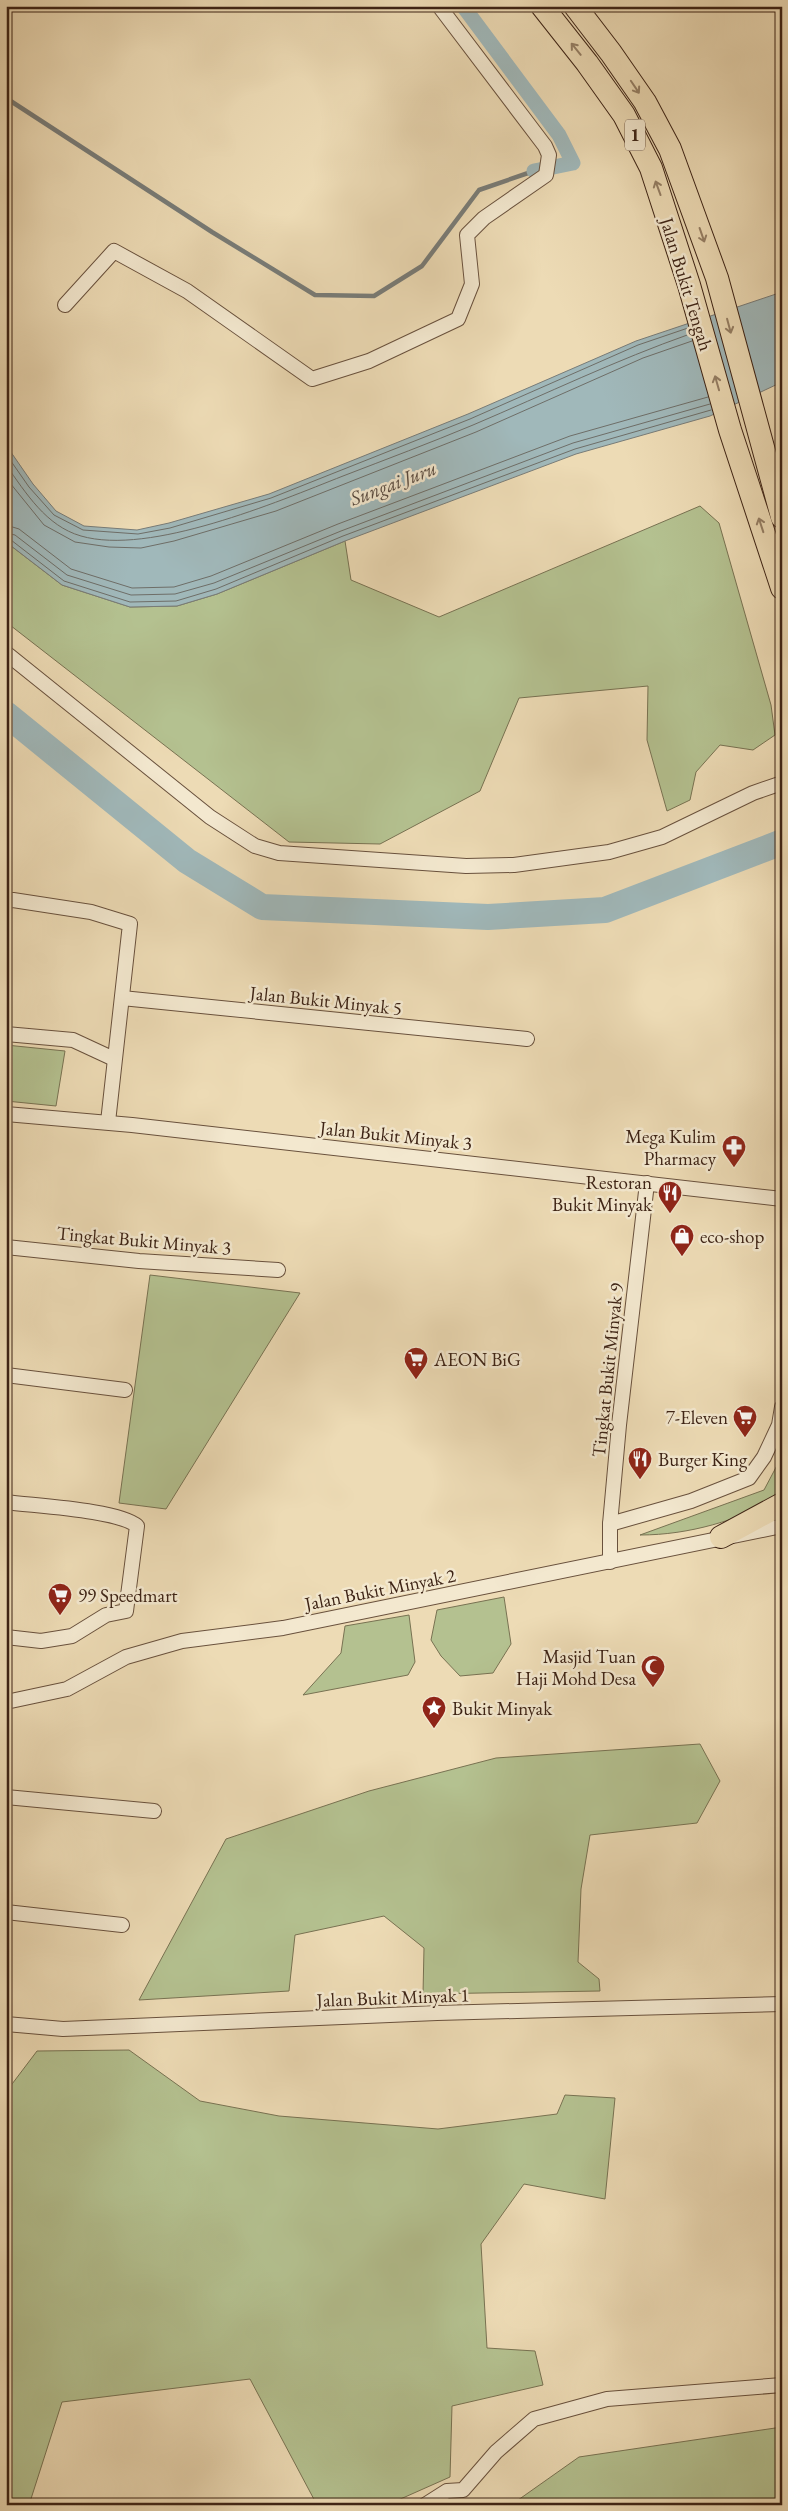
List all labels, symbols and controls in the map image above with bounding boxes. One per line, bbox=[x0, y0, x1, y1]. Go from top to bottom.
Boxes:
one-way arrow bbox=[571, 43, 582, 56]
one-way arrow bbox=[630, 80, 640, 94]
road number: 1 bbox=[625, 120, 645, 150]
one-way arrow bbox=[653, 181, 662, 197]
street label: Jalan Bukit Tengah bbox=[654, 212, 719, 354]
one-way arrow bbox=[698, 227, 707, 242]
one-way arrow bbox=[725, 317, 735, 333]
one-way arrow bbox=[711, 375, 721, 391]
water label: Sungai Juru bbox=[345, 455, 440, 512]
one-way arrow bbox=[756, 517, 766, 533]
street label: Jalan Bukit Minyak 5 bbox=[247, 980, 403, 1021]
street label: Jalan Bukit Minyak 3 bbox=[317, 1115, 473, 1156]
place label: Mega Kulim Pharmacy bbox=[625, 1124, 717, 1171]
pharmacy icon: Mega Kulim Pharmacy bbox=[721, 1134, 747, 1168]
place label: Restoran Bukit Minyak bbox=[552, 1170, 653, 1217]
restaurant icon: Restoran Bukit Minyak bbox=[657, 1180, 683, 1214]
street label: Tingkat Bukit Minyak 3 bbox=[56, 1220, 232, 1261]
shop icon: eco-shop bbox=[669, 1223, 695, 1257]
place label: eco-shop bbox=[700, 1224, 765, 1249]
street label: Tingkat Bukit Minyak 9 bbox=[586, 1282, 629, 1458]
supermarket icon: AEON BiG bbox=[403, 1346, 429, 1380]
place label: AEON BiG bbox=[433, 1347, 521, 1372]
supermarket icon: 7-Eleven bbox=[732, 1404, 758, 1438]
place label: 7-Eleven bbox=[666, 1405, 728, 1430]
restaurant icon: Burger King bbox=[627, 1446, 653, 1480]
place label: Burger King bbox=[658, 1447, 748, 1472]
street label: Jalan Bukit Minyak 2 bbox=[301, 1563, 458, 1617]
supermarket icon: 99 Speedmart bbox=[47, 1582, 73, 1616]
place label: 99 Speedmart bbox=[78, 1583, 177, 1608]
place label: Masjid Tuan Haji Mohd Desa bbox=[516, 1644, 636, 1691]
mosque icon: Masjid Tuan Haji Mohd Desa bbox=[640, 1654, 666, 1688]
place icon: Bukit Minyak bbox=[421, 1695, 447, 1729]
place label: Bukit Minyak bbox=[452, 1696, 553, 1721]
street label: Jalan Bukit Minyak 1 bbox=[314, 1982, 470, 2013]

